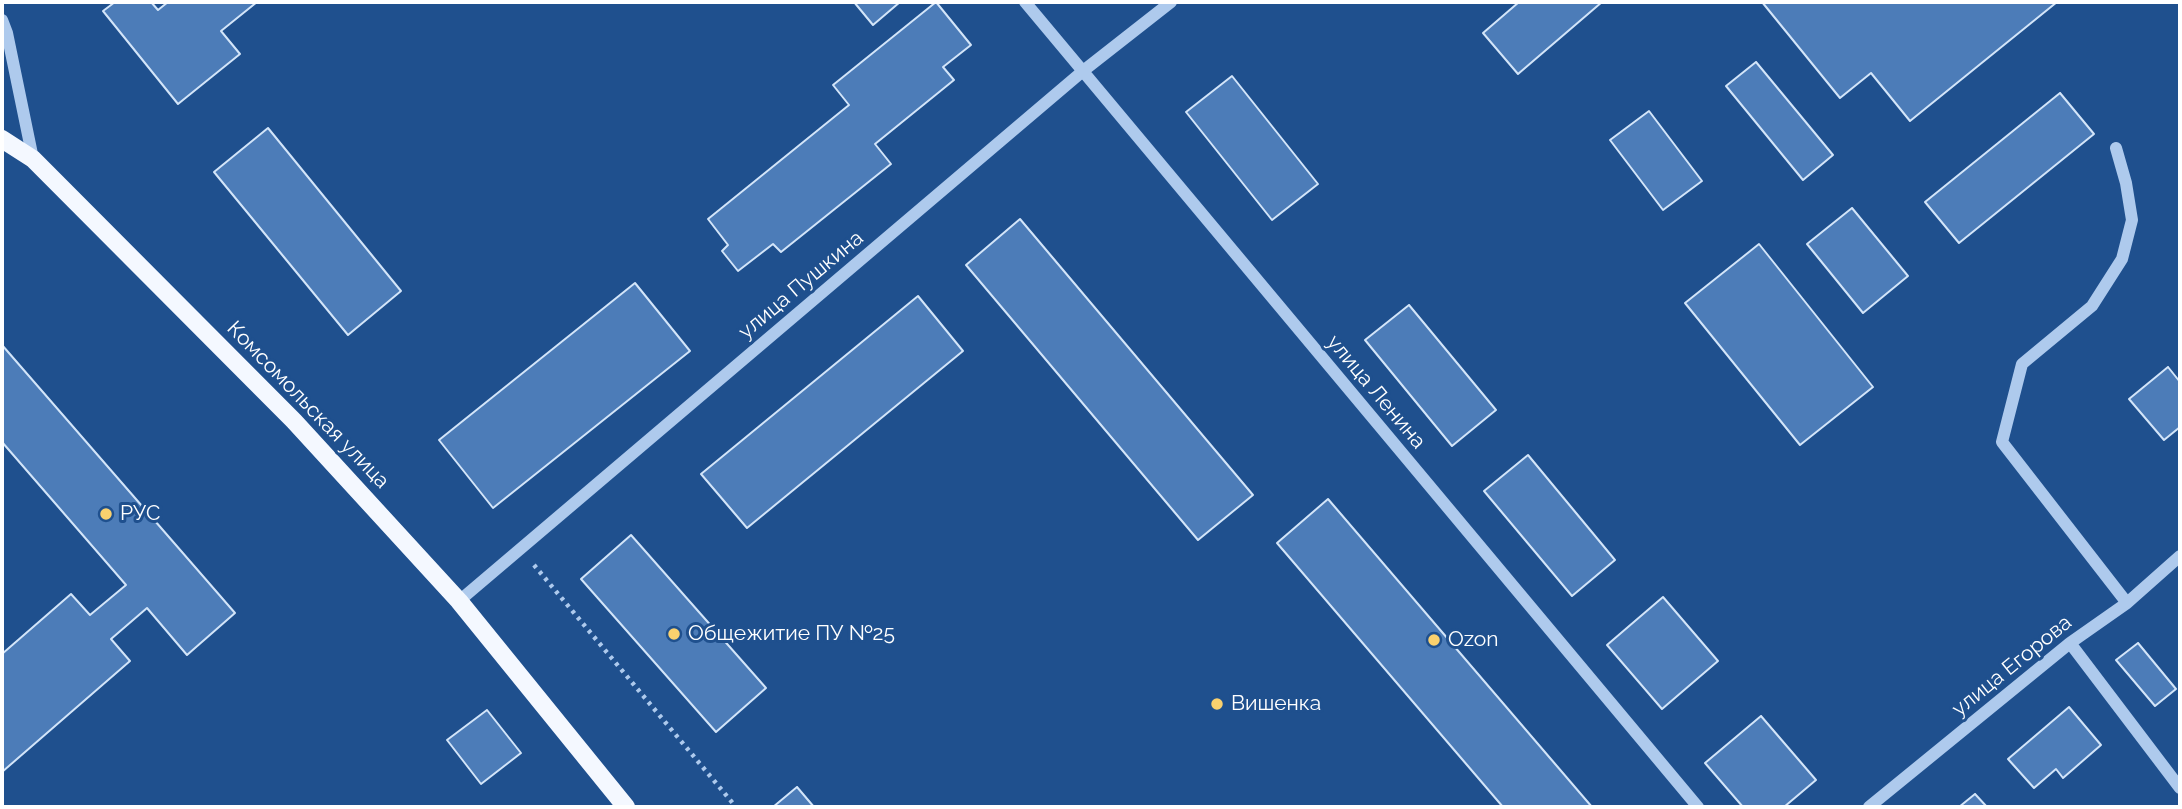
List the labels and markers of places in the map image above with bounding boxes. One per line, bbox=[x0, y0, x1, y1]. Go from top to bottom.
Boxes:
place label: РУС bbox=[120, 501, 160, 527]
marker: РУС bbox=[98, 506, 114, 522]
place label: Общежитие ПУ №25 bbox=[688, 621, 895, 647]
marker: Общежитие ПУ №25 bbox=[666, 626, 682, 642]
place label: Ozon bbox=[1448, 627, 1499, 653]
marker: Ozon bbox=[1426, 632, 1442, 648]
place label: Вишенка bbox=[1231, 691, 1321, 717]
marker: Вишенка bbox=[1209, 696, 1225, 712]

